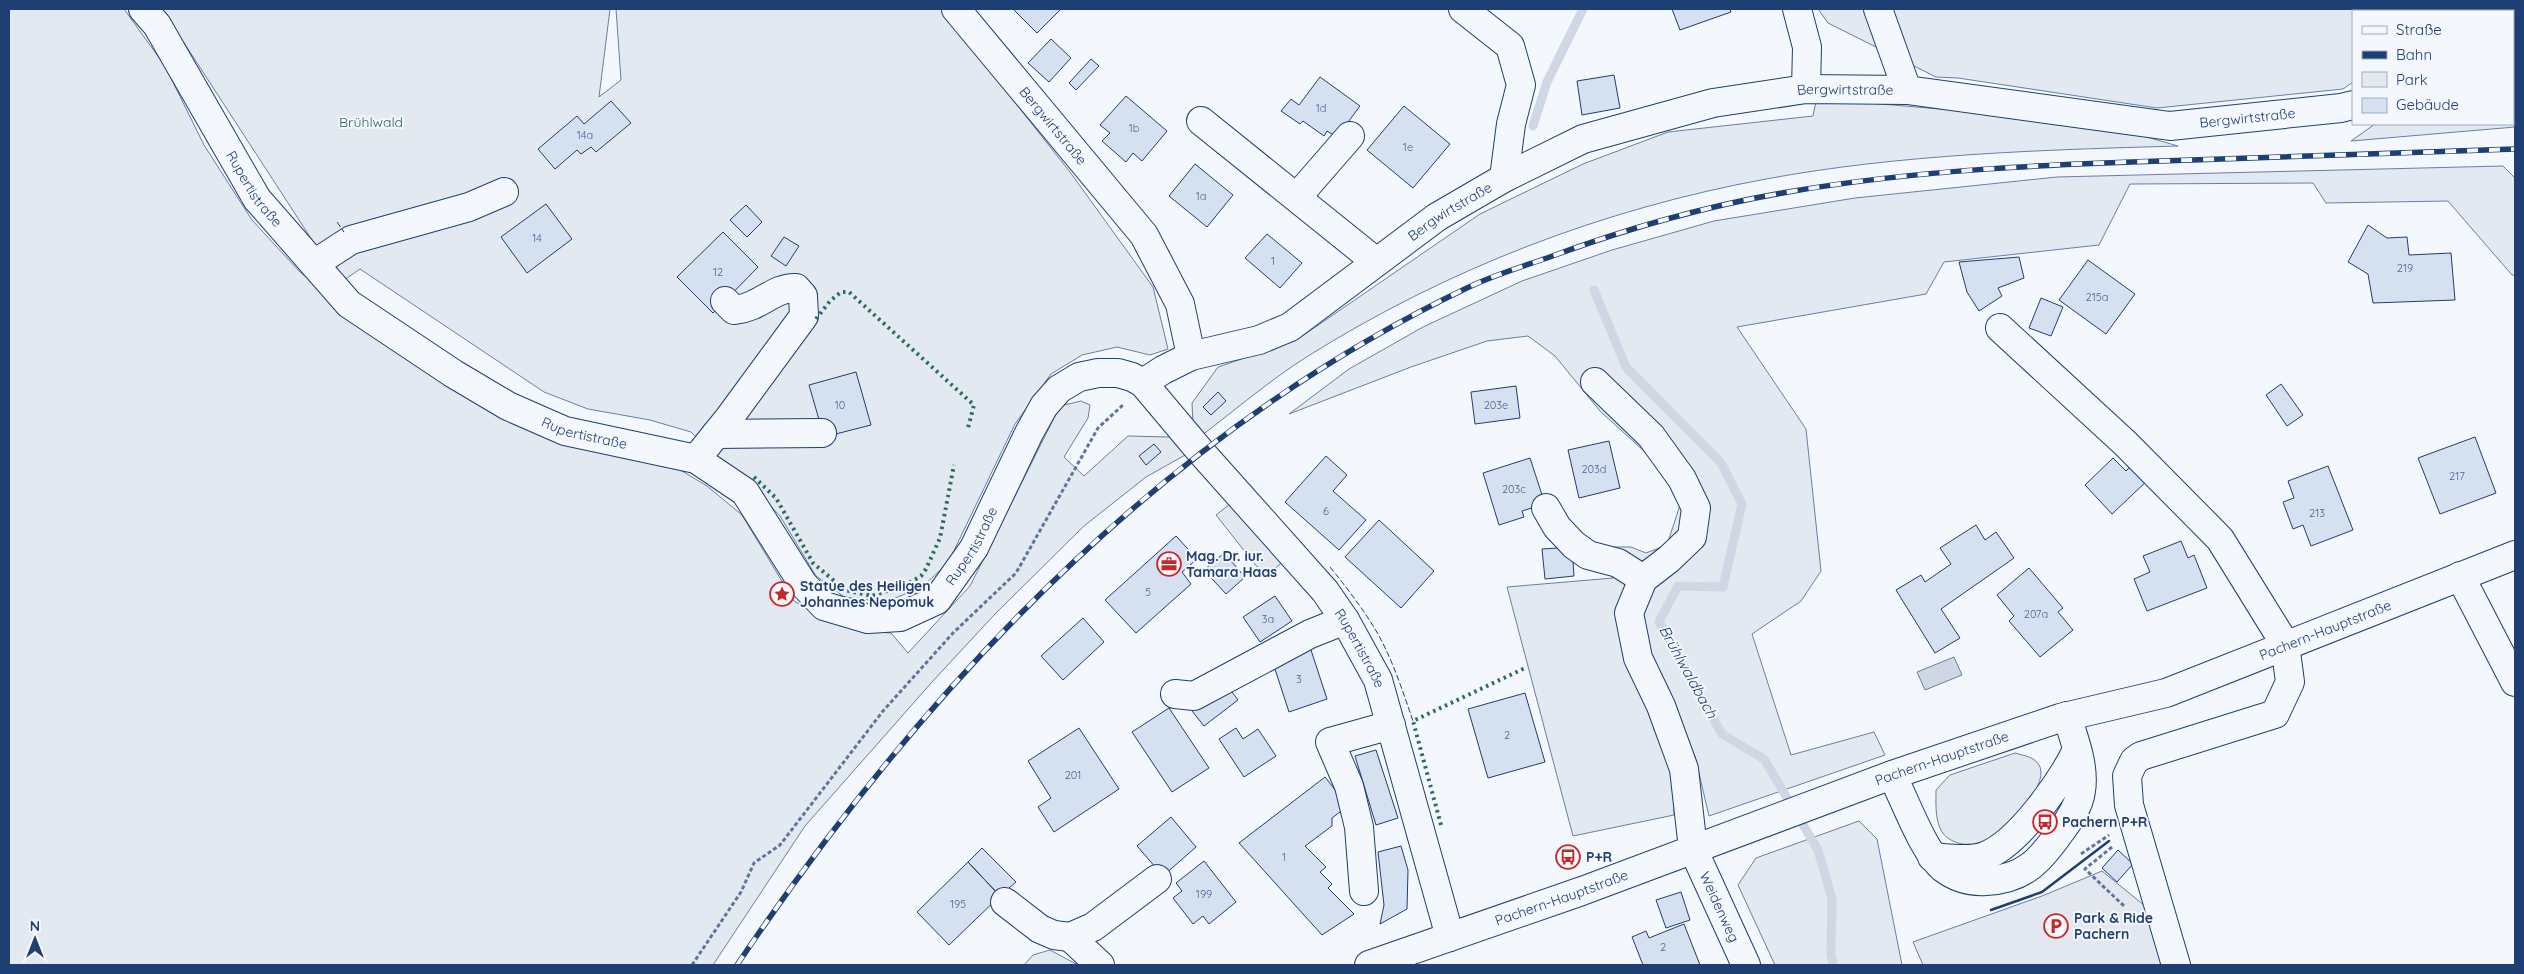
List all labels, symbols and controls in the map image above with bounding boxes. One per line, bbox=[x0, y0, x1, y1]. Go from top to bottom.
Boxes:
legend bbox=[2352, 10, 2514, 125]
text: Straße bbox=[2396, 20, 2442, 39]
text: Bahn bbox=[2396, 45, 2432, 64]
text: Park bbox=[2396, 70, 2428, 89]
street label: Bergwirtstraße bbox=[1796, 80, 1894, 99]
street label: Bergwirtstraße bbox=[1015, 83, 1091, 169]
text: Gebäude bbox=[2396, 95, 2459, 114]
house number: 1d bbox=[1316, 101, 1326, 115]
street label: Bergwirtstraße bbox=[2198, 104, 2296, 132]
park label: Brühlwald bbox=[339, 113, 403, 131]
house number: 1b bbox=[1129, 121, 1140, 135]
house number: 14a bbox=[577, 128, 593, 142]
house number: 1e bbox=[1403, 140, 1413, 154]
street label: Rupertistraße bbox=[222, 148, 286, 231]
street label: Bergwirtstraße bbox=[1404, 178, 1495, 245]
house number: 1a bbox=[1196, 189, 1206, 203]
house number: 14 bbox=[532, 231, 542, 245]
house number: 1 bbox=[1271, 254, 1275, 268]
house number: 219 bbox=[2397, 261, 2413, 275]
house number: 12 bbox=[713, 265, 723, 279]
house number: 215a bbox=[2086, 290, 2108, 304]
house number: 10 bbox=[835, 398, 845, 412]
house number: 203e bbox=[1484, 398, 1508, 412]
street label: Rupertistraße bbox=[539, 413, 629, 453]
house number: 203d bbox=[1581, 462, 1607, 476]
house number: 217 bbox=[2449, 469, 2465, 483]
house number: 203c bbox=[1502, 482, 1526, 496]
street label: Rupertistraße bbox=[941, 504, 1001, 589]
house number: 6 bbox=[1323, 504, 1329, 518]
house number: 213 bbox=[2309, 506, 2325, 520]
place label: Mag. Dr. iur. Tamara Haas bbox=[1186, 547, 1277, 581]
office icon: Mag. Dr. iur. Tamara Haas bbox=[1156, 551, 1182, 577]
place label: Statue des Heiligen Johannes Nepomuk bbox=[800, 577, 934, 611]
place icon: Statue des Heiligen Johannes Nepomuk bbox=[769, 581, 795, 607]
house number: 5 bbox=[1145, 585, 1151, 599]
street label: Pachern-Hauptstraße bbox=[2257, 596, 2394, 664]
street label: Rupertistraße bbox=[1331, 605, 1389, 690]
house number: 207a bbox=[2024, 607, 2048, 621]
house number: 3a bbox=[1262, 612, 1274, 626]
water label: Brühlwaldbach bbox=[1655, 622, 1722, 722]
house number: 3 bbox=[1296, 672, 1302, 686]
street label: Pachern-Hauptstraße bbox=[1872, 727, 2011, 790]
house number: 2 bbox=[1504, 728, 1510, 742]
house number: 201 bbox=[1065, 768, 1081, 782]
bus stop icon: Pachern P+R bbox=[2032, 809, 2058, 835]
place label: Pachern P+R bbox=[2062, 813, 2148, 831]
bus stop icon: P+R bbox=[1555, 844, 1581, 870]
place label: P+R bbox=[1586, 848, 1613, 866]
house number: 1 bbox=[1282, 850, 1286, 864]
street label: Pachern-Hauptstraße bbox=[1493, 865, 1631, 930]
street label: Weidenweg bbox=[1695, 869, 1743, 945]
house number: 199 bbox=[1196, 887, 1212, 901]
house number: 195 bbox=[950, 897, 966, 911]
place label: Park & Ride Pachern bbox=[2074, 909, 2153, 943]
parking icon: Park & Ride Pachern bbox=[2043, 913, 2069, 939]
north arrow bbox=[10, 914, 60, 964]
text: N bbox=[30, 917, 40, 935]
house number: 2 bbox=[1660, 940, 1666, 954]

